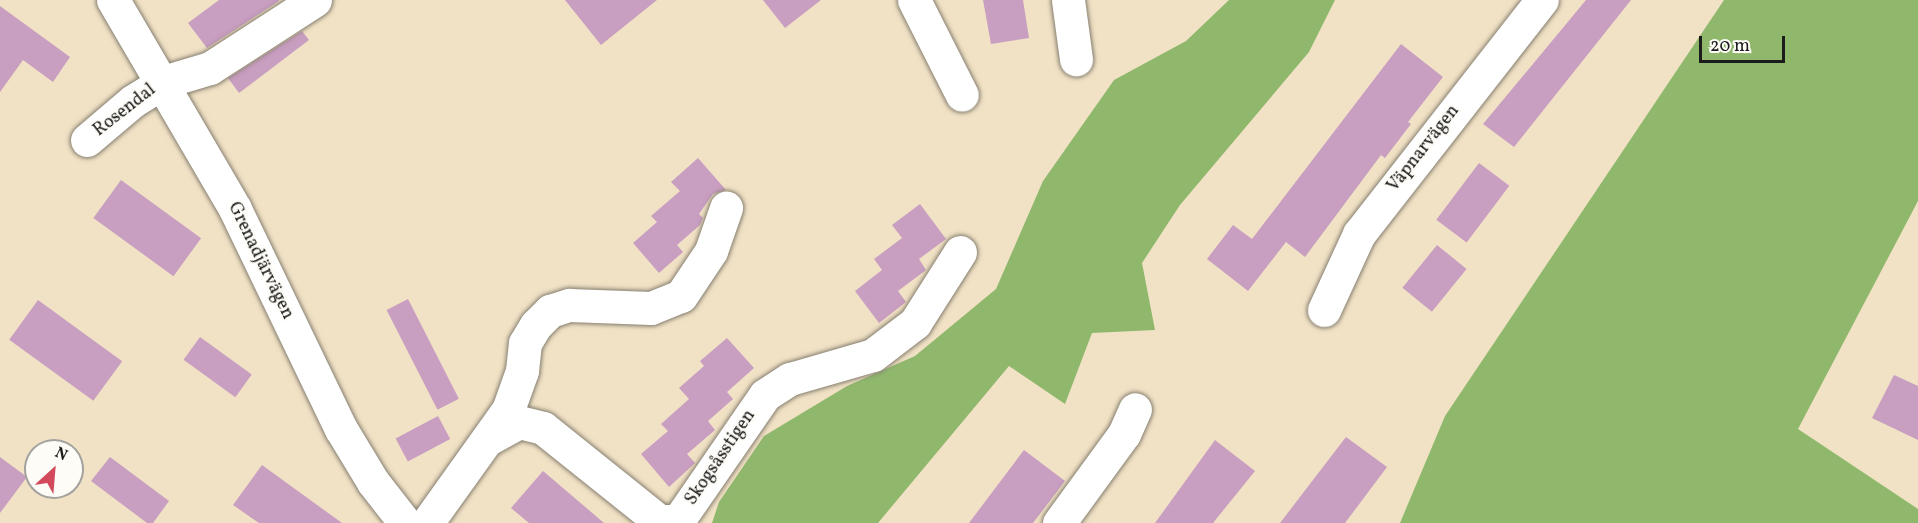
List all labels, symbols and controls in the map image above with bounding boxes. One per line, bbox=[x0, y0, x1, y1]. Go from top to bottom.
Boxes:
scale bar bbox=[1702, 24, 1788, 62]
text: 20 m bbox=[1710, 34, 1750, 59]
street label: Rosendal bbox=[90, 80, 160, 142]
street label: Väpnarvägen bbox=[1383, 101, 1465, 197]
street label: Grenadjärvägen bbox=[222, 199, 298, 323]
street label: Skogsåsstigen bbox=[681, 406, 761, 510]
north arrow bbox=[24, 439, 84, 499]
text: N bbox=[51, 442, 71, 467]

